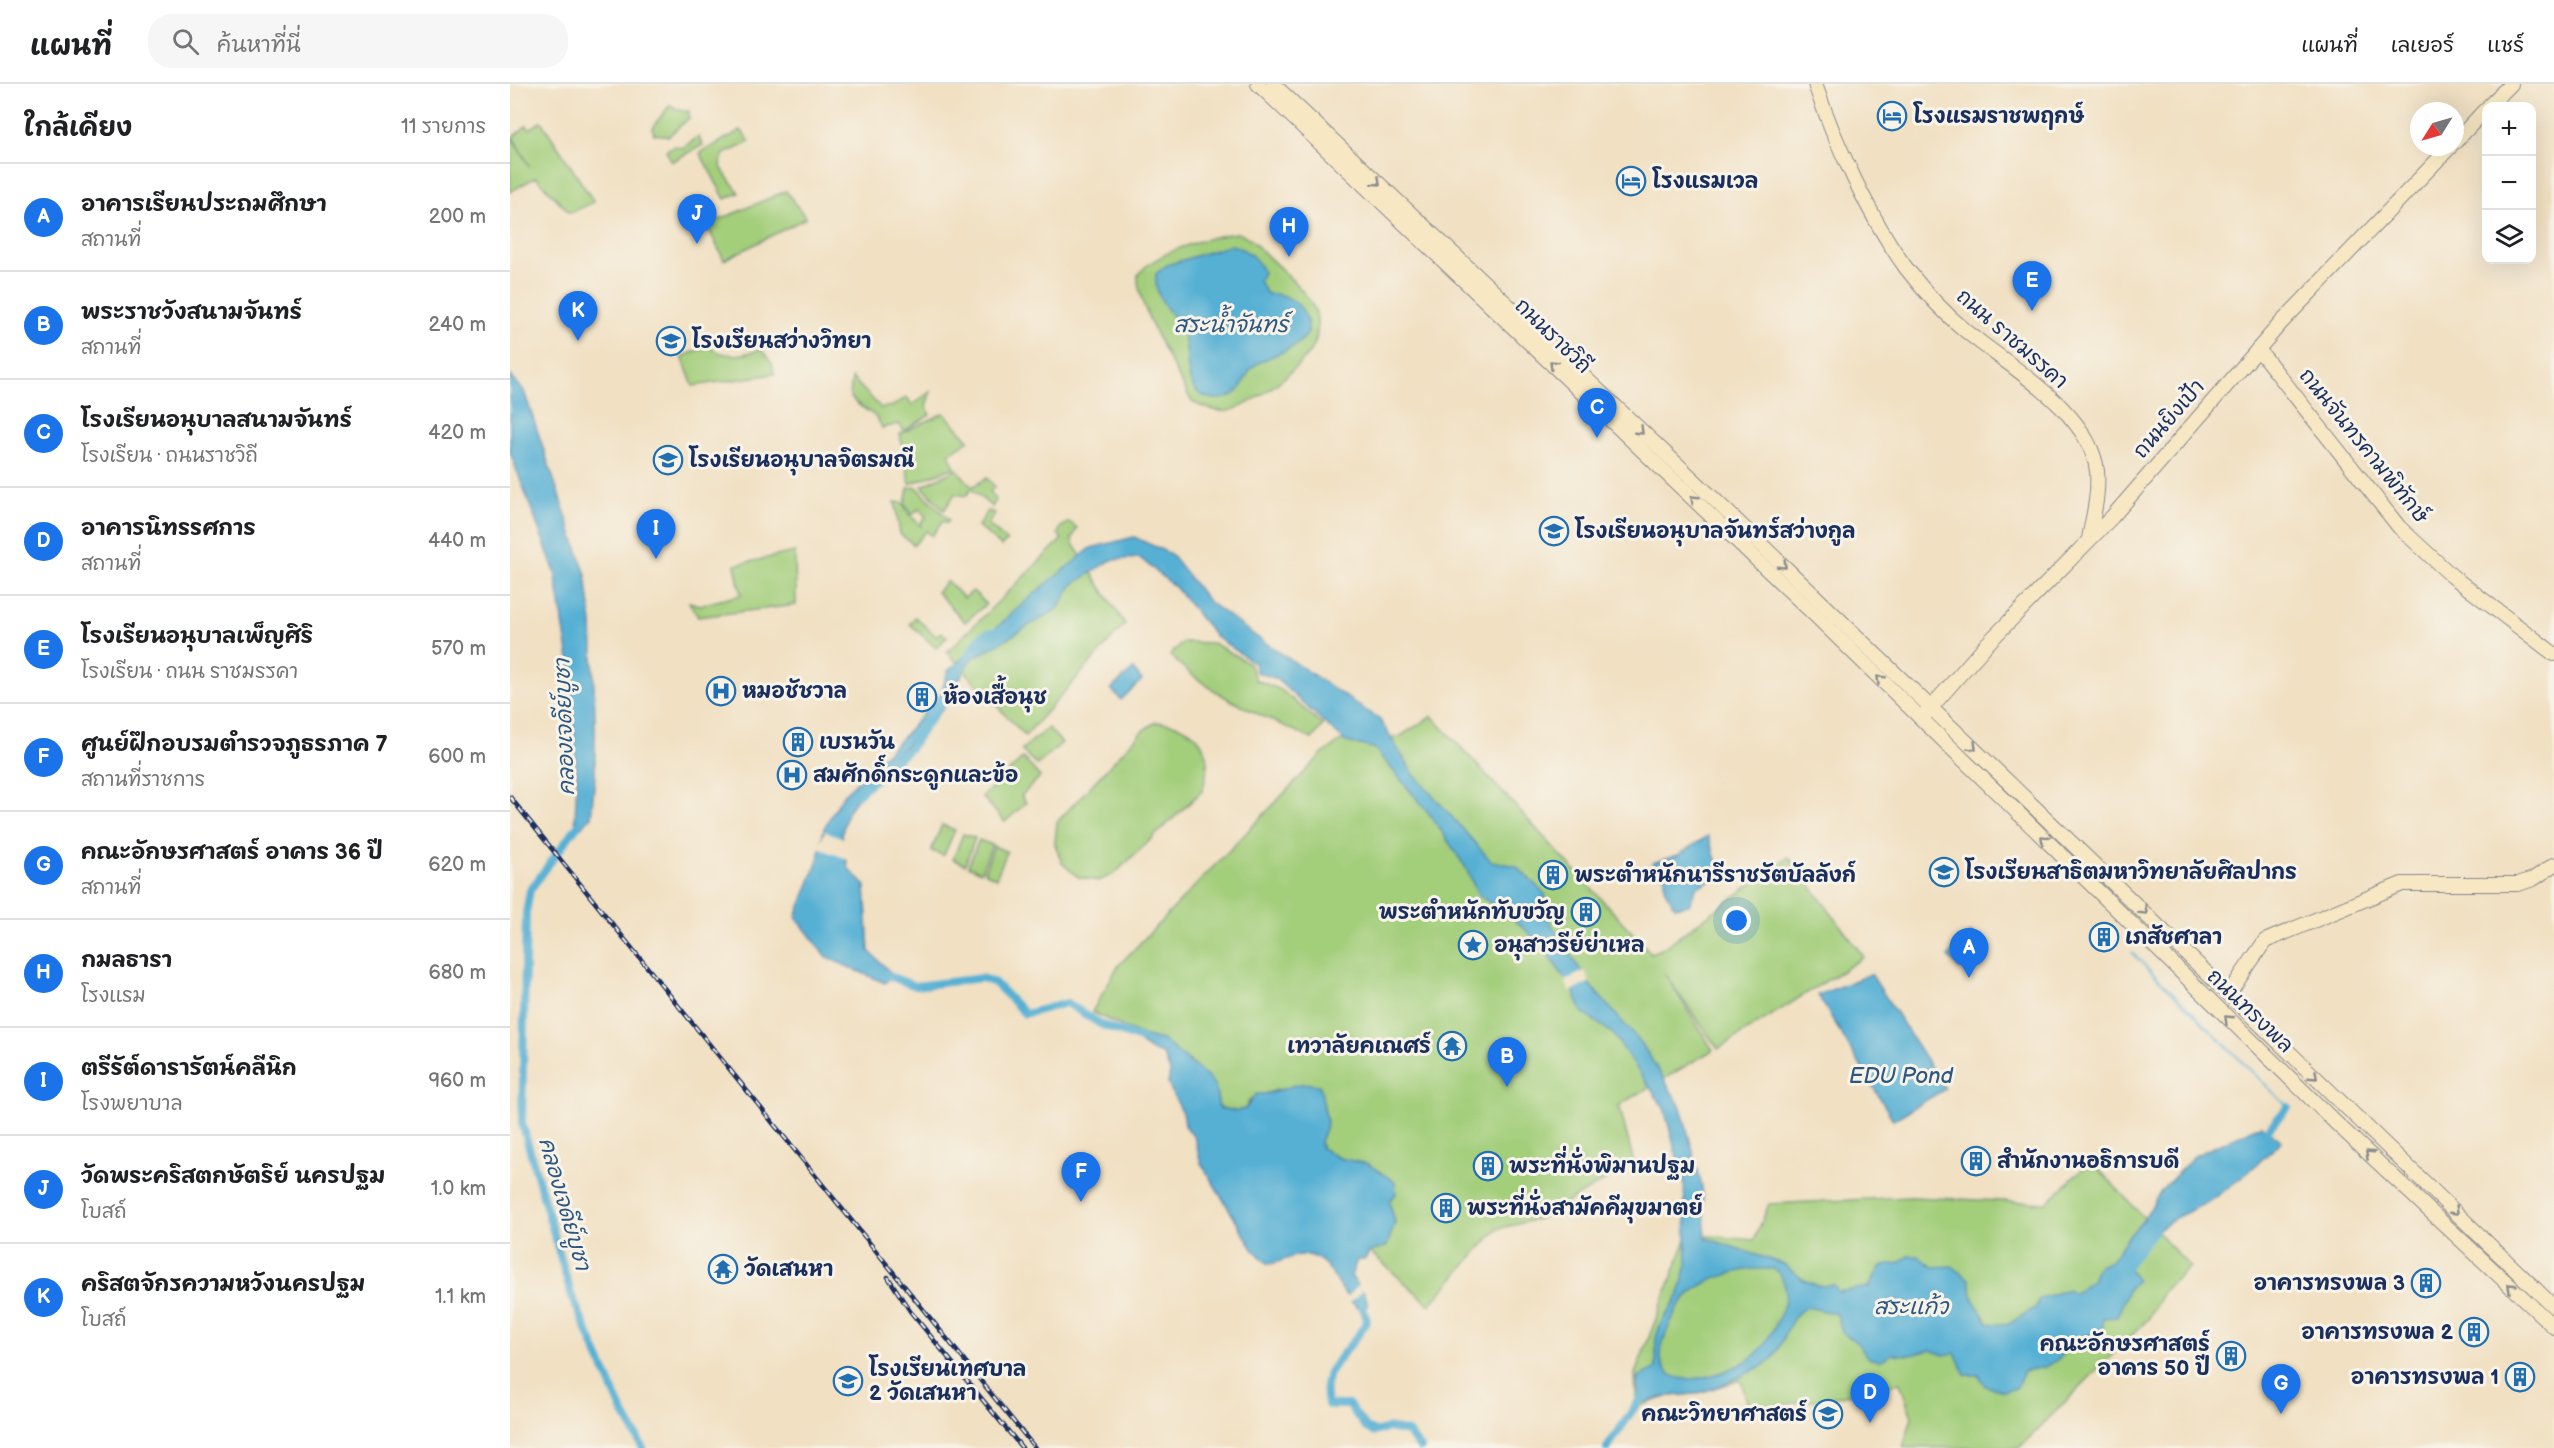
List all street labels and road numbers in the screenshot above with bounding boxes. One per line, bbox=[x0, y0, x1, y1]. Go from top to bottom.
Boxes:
street label: ถนน ราชมรรคา bbox=[1951, 284, 2073, 394]
street label: ถนนราชวิถี bbox=[1509, 293, 1597, 379]
street label: ถนนจันทรคามพิทักษ์ bbox=[2294, 363, 2435, 529]
street label: ถนนยิงเป้า bbox=[2127, 373, 2210, 463]
street label: ถนนทรงพล bbox=[2202, 964, 2298, 1058]

